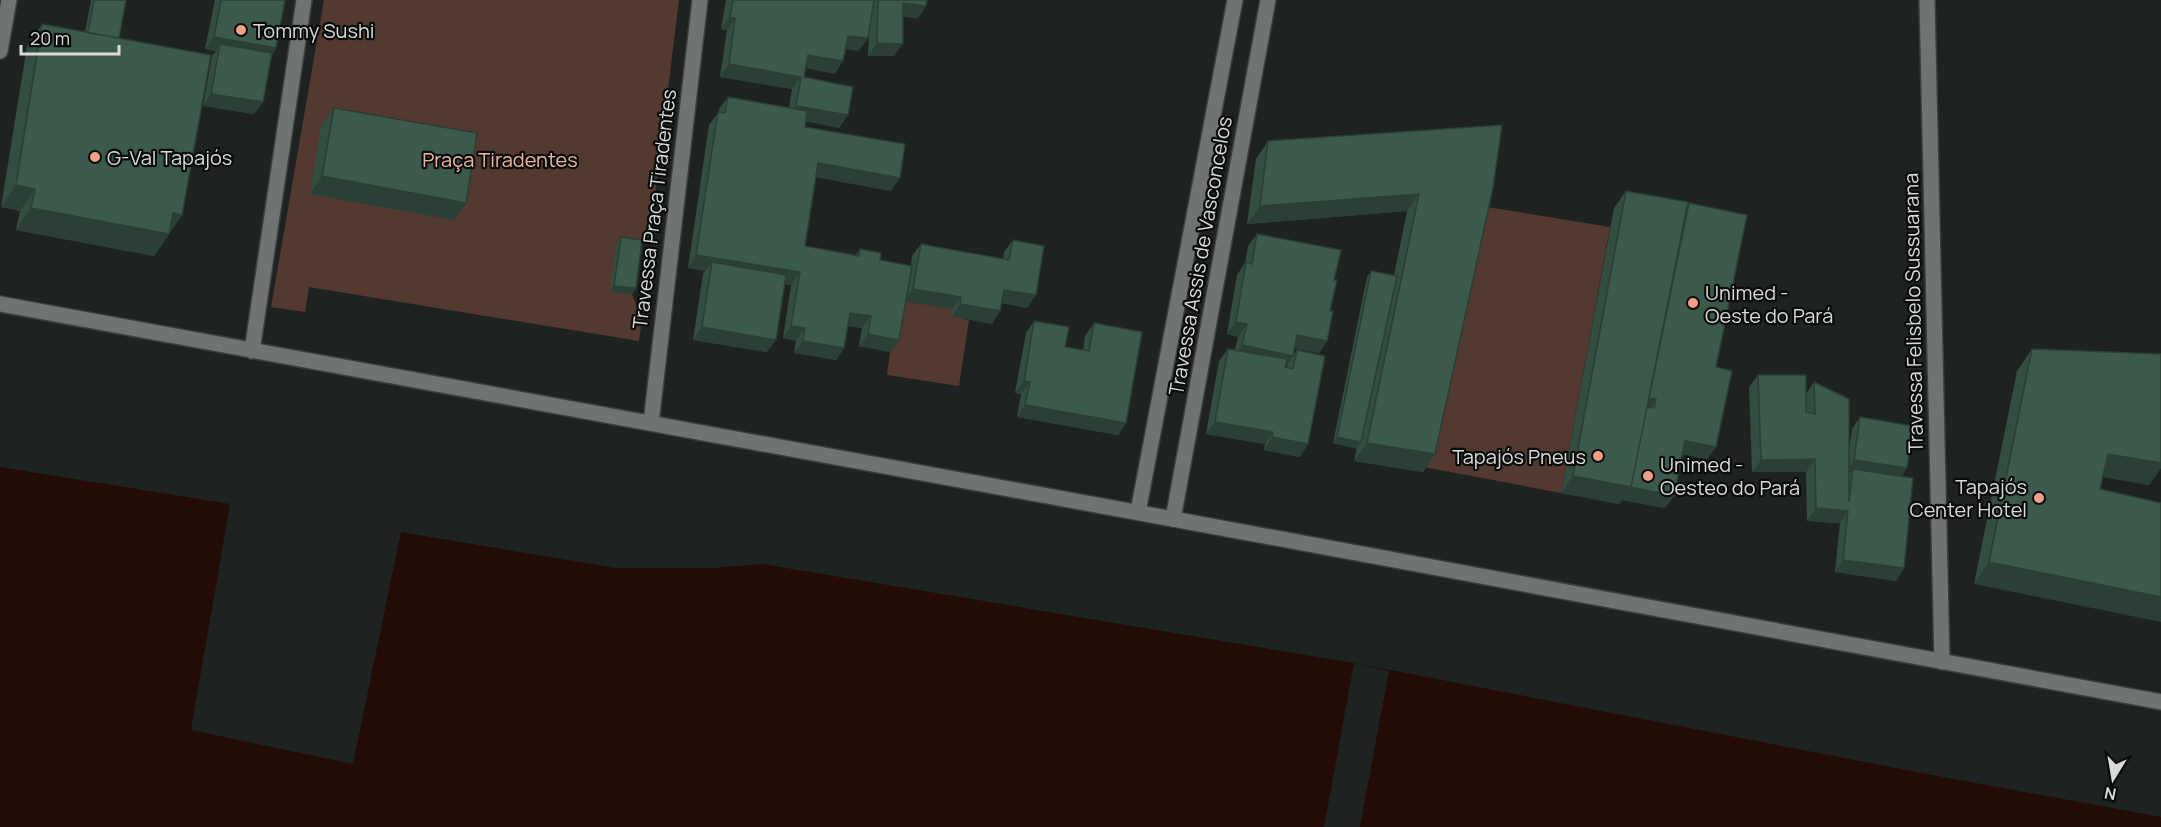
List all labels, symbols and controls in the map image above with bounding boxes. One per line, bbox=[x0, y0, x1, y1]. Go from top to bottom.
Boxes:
place label: Tommy Sushi bbox=[253, 17, 375, 44]
scale bar bbox=[21, 18, 118, 56]
marker: Tommy Sushi bbox=[234, 23, 248, 37]
text: 20 m bbox=[30, 26, 70, 50]
street label: Travessa Praça Tiradentes bbox=[626, 87, 682, 331]
street label: Travessa Assis de Vasconcelos bbox=[1162, 114, 1238, 398]
place label: G-Val Tapajós bbox=[107, 144, 232, 171]
park label: Praça Tiradentes bbox=[422, 146, 578, 173]
marker: G-Val Tapajós bbox=[88, 150, 102, 164]
street label: Travessa Felisbelo Sussuarana bbox=[1897, 173, 1929, 453]
place label: Unimed - Oeste do Pará bbox=[1705, 279, 1833, 329]
marker: Unimed - Oeste do Pará bbox=[1686, 296, 1700, 310]
place label: Tapajós Pneus bbox=[1452, 443, 1586, 470]
marker: Tapajós Pneus bbox=[1591, 449, 1605, 463]
place label: Unimed - Oesteo do Pará bbox=[1660, 451, 1800, 501]
marker: Unimed - Oesteo do Pará bbox=[1641, 469, 1655, 483]
place label: Tapajós Center Hotel bbox=[1909, 473, 2027, 523]
marker: Tapajós Center Hotel bbox=[2032, 491, 2046, 505]
north arrow bbox=[2083, 749, 2143, 809]
text: N bbox=[2102, 782, 2118, 806]

